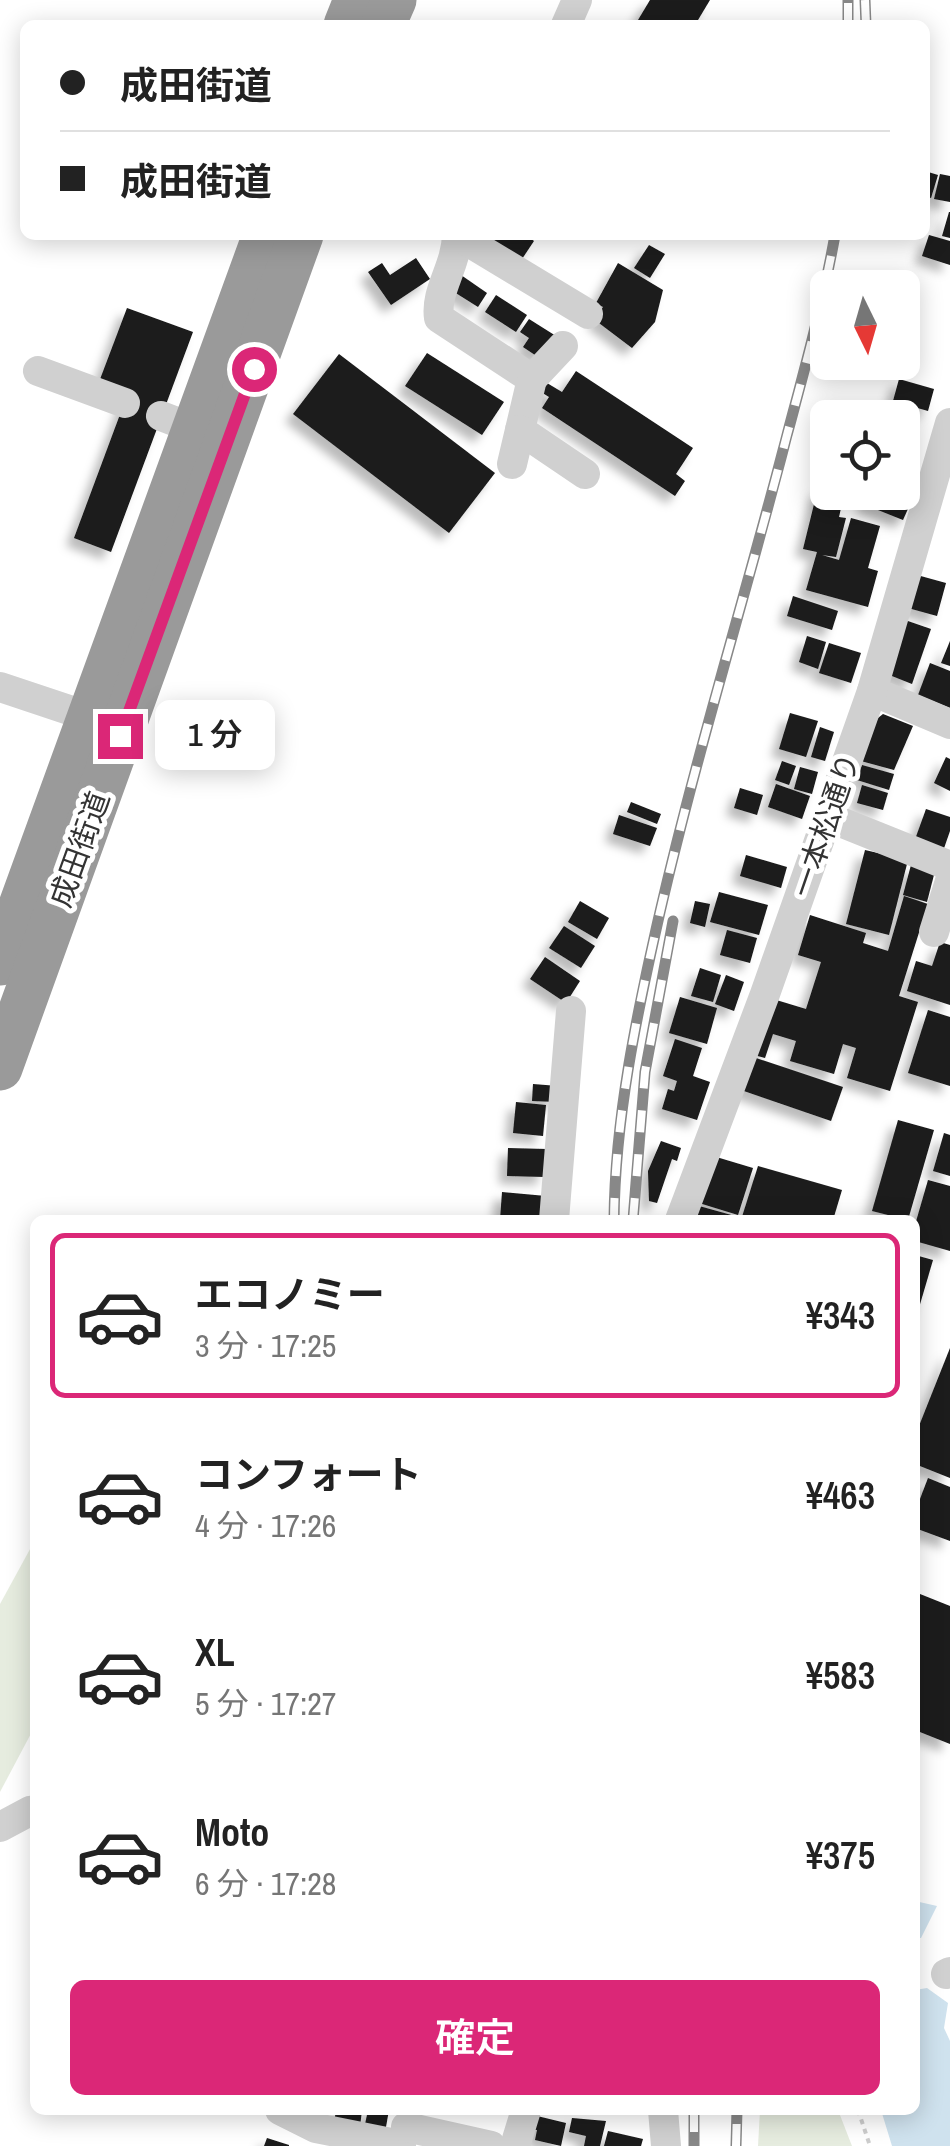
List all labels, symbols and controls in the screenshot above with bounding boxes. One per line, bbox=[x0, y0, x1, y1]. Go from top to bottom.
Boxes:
text: 成田街道 bbox=[120, 60, 272, 111]
text: 成田街道 bbox=[120, 156, 272, 207]
north arrow bbox=[810, 270, 920, 380]
map controls bbox=[810, 270, 920, 510]
route start bbox=[232, 347, 277, 392]
button: locate bbox=[810, 400, 920, 510]
callout: 1 分 bbox=[155, 701, 275, 771]
text: 1 分 bbox=[188, 713, 242, 756]
route end bbox=[98, 714, 143, 759]
street label: 一本松通り bbox=[782, 748, 868, 902]
street label: 成田街道 bbox=[40, 786, 118, 912]
text: エコノミー bbox=[195, 1269, 385, 1320]
icon: car bbox=[75, 1271, 165, 1361]
text: ¥343 bbox=[806, 1290, 875, 1341]
text: 3 分 · 17:25 bbox=[195, 1324, 336, 1367]
text: コンフォート bbox=[195, 1449, 422, 1500]
icon: car bbox=[75, 1451, 165, 1541]
text: ¥463 bbox=[806, 1470, 875, 1521]
text: 4 分 · 17:26 bbox=[195, 1504, 336, 1547]
text: XL bbox=[195, 1627, 235, 1678]
icon: car bbox=[75, 1631, 165, 1721]
text: ¥583 bbox=[806, 1650, 875, 1701]
text: 5 分 · 17:27 bbox=[195, 1682, 336, 1725]
text: Moto bbox=[195, 1807, 269, 1858]
icon: car bbox=[75, 1811, 165, 1901]
text: ¥375 bbox=[806, 1830, 875, 1881]
text: 6 分 · 17:28 bbox=[195, 1862, 336, 1905]
button: 確定 bbox=[70, 1980, 880, 2095]

